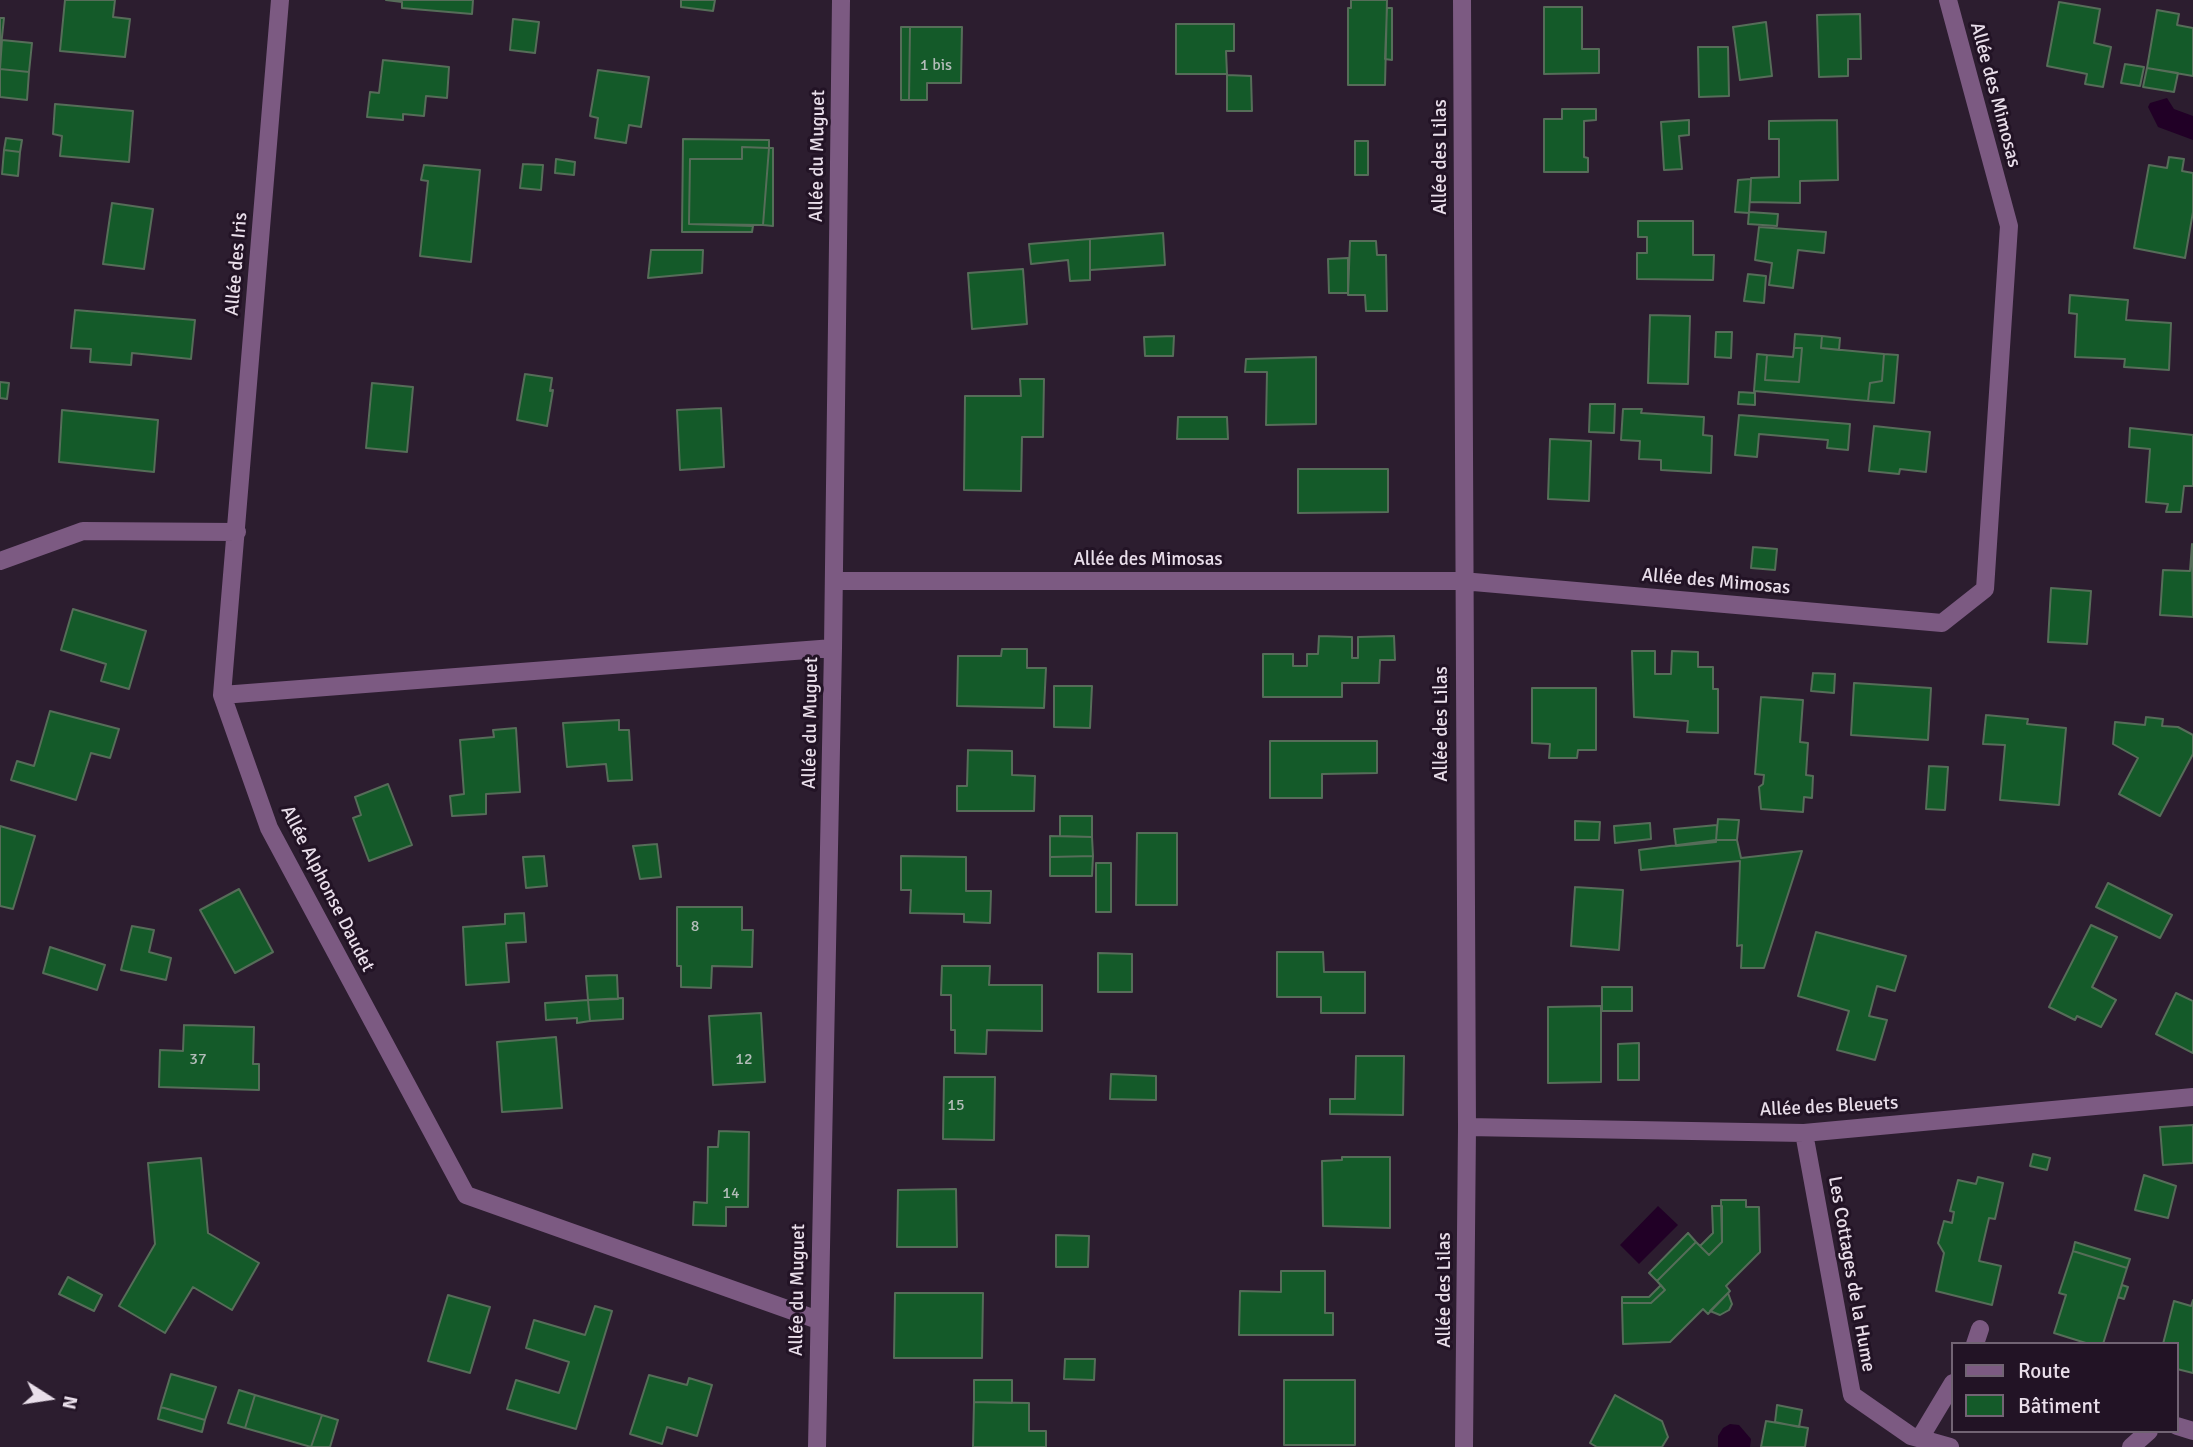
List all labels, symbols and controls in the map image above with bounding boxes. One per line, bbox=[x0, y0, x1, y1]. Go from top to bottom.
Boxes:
street label: Allée des Mimosas bbox=[1965, 20, 2025, 170]
house number: 1 bis bbox=[920, 56, 952, 76]
street label: Allée du Muguet bbox=[805, 90, 831, 222]
street label: Allée des Lilas bbox=[1430, 99, 1452, 215]
street label: Allée des Iris bbox=[221, 211, 253, 317]
street label: Allée des Mimosas bbox=[1073, 549, 1223, 571]
street label: Allée des Mimosas bbox=[1641, 564, 1791, 600]
street label: Allée du Muguet bbox=[798, 657, 824, 789]
street label: Allée des Lilas bbox=[1431, 666, 1453, 782]
street label: Allée Alphonse Daudet bbox=[275, 802, 379, 976]
house number: 8 bbox=[691, 917, 699, 937]
house number: 37 bbox=[189, 1050, 207, 1070]
house number: 12 bbox=[735, 1050, 753, 1070]
street label: Allée des Bleuets bbox=[1759, 1092, 1899, 1122]
house number: 15 bbox=[947, 1096, 965, 1116]
street label: Les Cottages de la Hume bbox=[1823, 1174, 1879, 1374]
house number: 14 bbox=[722, 1184, 740, 1204]
street label: Allée du Muguet bbox=[785, 1224, 811, 1356]
street label: Allée des Lilas bbox=[1434, 1232, 1456, 1348]
legend bbox=[1952, 1342, 2179, 1433]
text: Route bbox=[2018, 1358, 2070, 1384]
north arrow bbox=[14, 1363, 84, 1433]
text: N bbox=[56, 1393, 83, 1411]
text: Bâtiment bbox=[2018, 1393, 2100, 1419]

